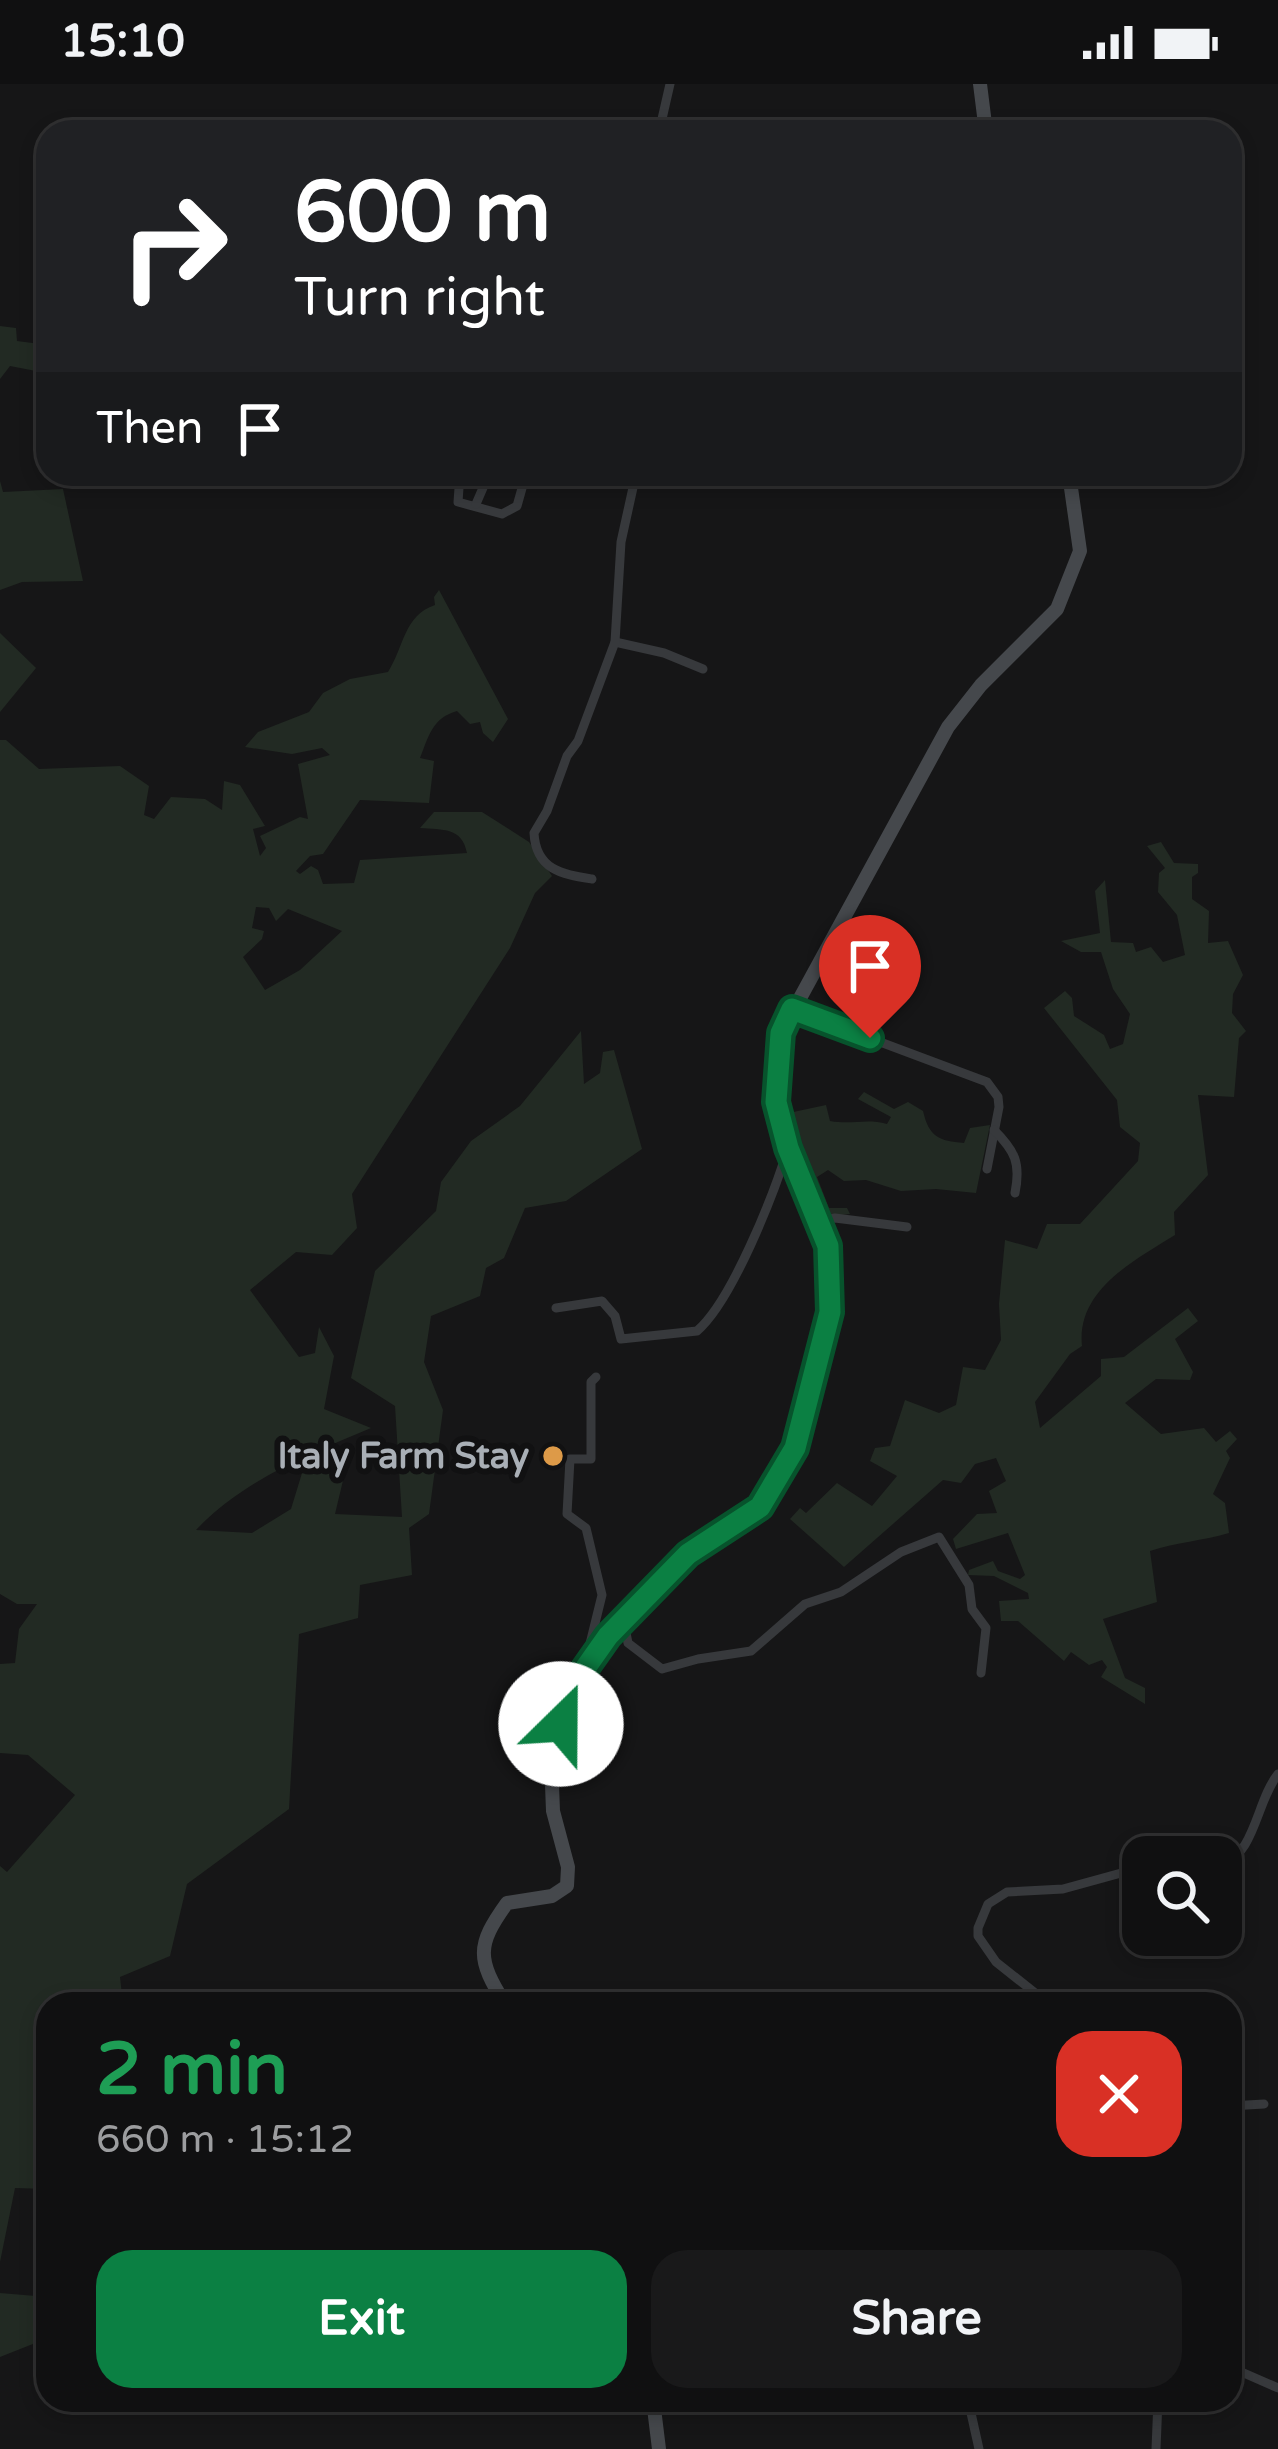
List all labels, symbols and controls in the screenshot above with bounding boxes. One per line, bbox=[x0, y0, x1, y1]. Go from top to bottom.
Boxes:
text: 15:10 bbox=[60, 15, 185, 69]
text: 600 m bbox=[294, 163, 551, 264]
icon: right bbox=[96, 168, 252, 324]
text: Turn right bbox=[294, 265, 545, 330]
icon: arrive bbox=[227, 396, 293, 462]
text: Then bbox=[96, 402, 203, 456]
pin bbox=[819, 915, 921, 1038]
icon: arrive bbox=[837, 933, 903, 999]
place label: Italy Farm Stay bbox=[278, 1435, 529, 1478]
marker: Italy Farm Stay bbox=[540, 1443, 566, 1469]
position arrow bbox=[498, 1661, 624, 1787]
map controls bbox=[1122, 1836, 1242, 1956]
button: search bbox=[1122, 1836, 1242, 1956]
text: 2 min bbox=[96, 2027, 288, 2114]
button: close bbox=[1056, 2031, 1182, 2157]
text: 660 m · 15:12 bbox=[96, 2116, 354, 2163]
button: Exit bbox=[96, 2250, 627, 2388]
button: Share bbox=[651, 2250, 1182, 2388]

